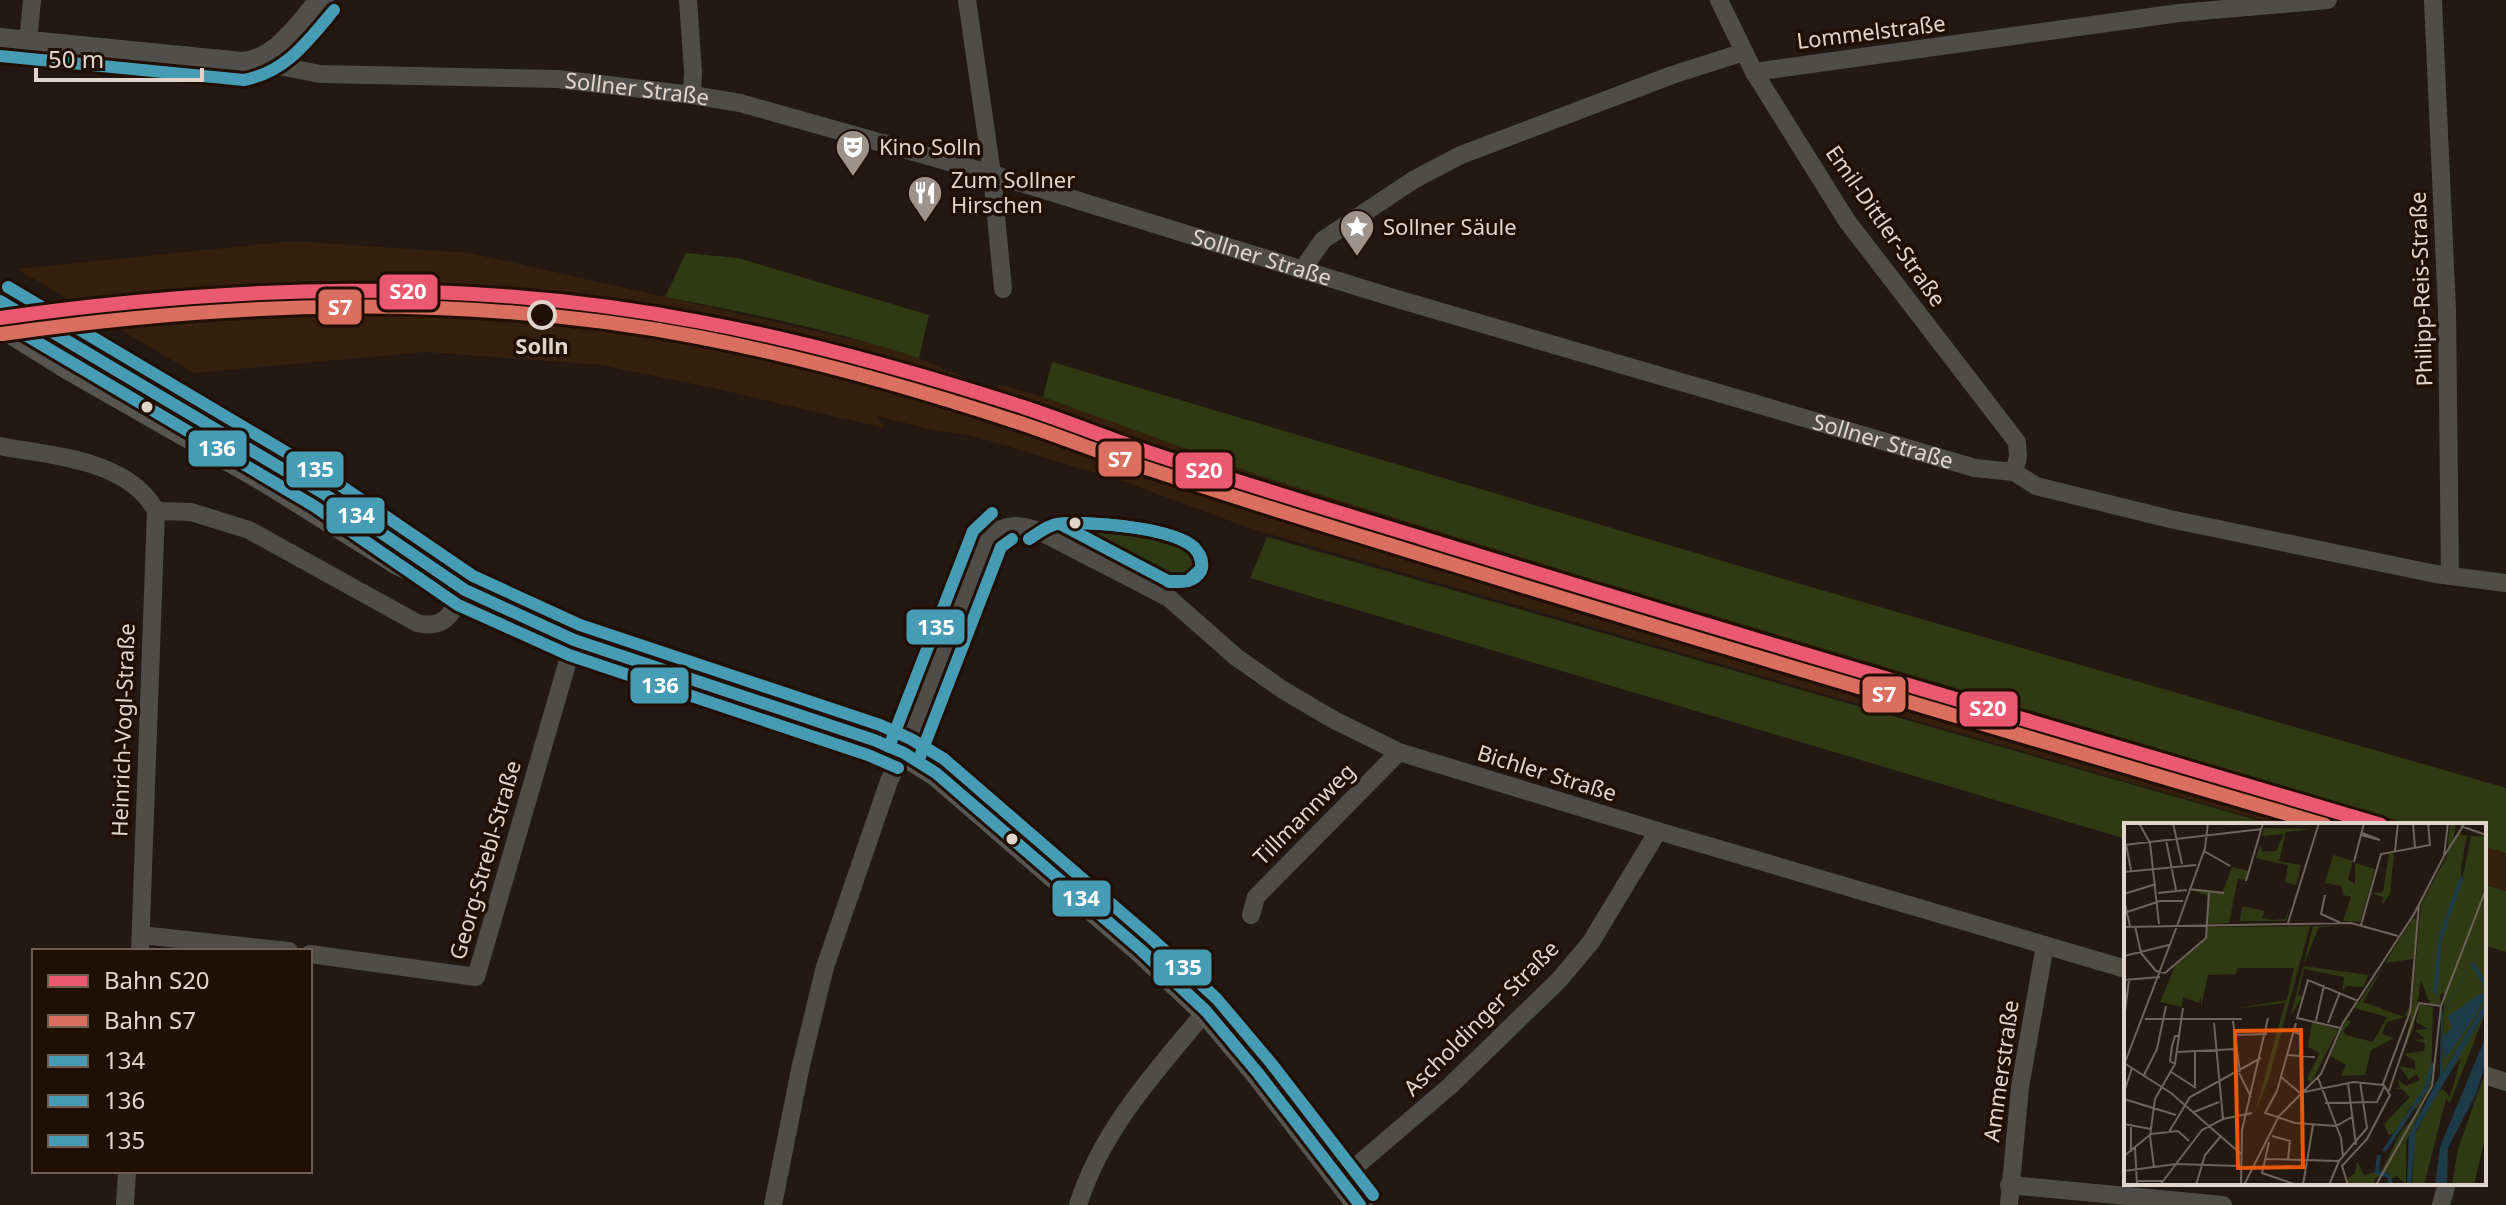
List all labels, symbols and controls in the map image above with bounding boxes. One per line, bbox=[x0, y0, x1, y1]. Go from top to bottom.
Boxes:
street label: Lommelstraße bbox=[1795, 7, 1947, 55]
scale bar bbox=[36, 32, 202, 82]
text: 50 m bbox=[48, 42, 104, 75]
street label: Sollner Straße bbox=[564, 64, 712, 112]
theatre icon: Kino Solln bbox=[834, 128, 872, 178]
place label: Kino Solln bbox=[879, 131, 981, 161]
street label: Emil-Dittler-Straße bbox=[1820, 139, 1954, 312]
place label: Zum Sollner Hirschen bbox=[951, 164, 1075, 219]
restaurant icon: Zum Sollner Hirschen bbox=[906, 174, 944, 224]
street label: Philipp-Reis-Straße bbox=[2402, 191, 2438, 387]
place icon: Sollner Säule bbox=[1338, 208, 1376, 258]
place label: Sollner Säule bbox=[1383, 211, 1517, 241]
street label: Sollner Straße bbox=[1188, 221, 1336, 292]
line badge: S20 bbox=[378, 273, 439, 311]
text: S20 bbox=[389, 275, 427, 305]
line badge: S7 bbox=[317, 288, 363, 326]
text: S7 bbox=[328, 291, 352, 321]
marker: Solln bbox=[528, 301, 556, 329]
place label: Solln bbox=[515, 330, 569, 360]
unlabelled marker bbox=[139, 399, 155, 415]
street label: Sollner Straße bbox=[1810, 405, 1957, 475]
line badge: 136 bbox=[187, 429, 248, 468]
text: 136 bbox=[198, 432, 236, 462]
line badge: S7 bbox=[1097, 440, 1143, 478]
text: S7 bbox=[1108, 443, 1132, 473]
line badge: 135 bbox=[285, 450, 345, 489]
line badge: S20 bbox=[1174, 451, 1234, 490]
text: 135 bbox=[296, 453, 334, 483]
text: S20 bbox=[1185, 454, 1223, 484]
line badge: 134 bbox=[325, 496, 386, 535]
text: 134 bbox=[337, 499, 375, 529]
unlabelled marker bbox=[1067, 515, 1083, 531]
line badge: 135 bbox=[905, 608, 966, 646]
text: 135 bbox=[917, 611, 955, 641]
street label: Heinrich-Vogl-Straße bbox=[103, 623, 141, 837]
line badge: 136 bbox=[629, 666, 690, 705]
text: 136 bbox=[641, 669, 679, 699]
line badge: S7 bbox=[1861, 675, 1907, 714]
text: S7 bbox=[1872, 678, 1896, 708]
line badge: S20 bbox=[1958, 690, 2019, 728]
text: S20 bbox=[1969, 692, 2007, 722]
street label: Bichler Straße bbox=[1474, 737, 1621, 807]
street label: Tillmannweg bbox=[1246, 756, 1361, 871]
street label: Georg-Strebl-Straße bbox=[441, 757, 527, 963]
inset map bbox=[2124, 823, 2486, 1185]
unlabelled marker bbox=[1004, 831, 1020, 847]
line badge: 134 bbox=[1051, 879, 1112, 918]
text: 134 bbox=[1062, 882, 1100, 912]
street label: Ascholdinger Straße bbox=[1396, 933, 1565, 1102]
line badge: 135 bbox=[1152, 948, 1213, 987]
legend bbox=[32, 949, 312, 1173]
text: 135 bbox=[1164, 951, 1202, 981]
text: Bahn S20 bbox=[104, 963, 210, 996]
street label: Ammerstraße bbox=[1975, 998, 2025, 1143]
text: Bahn S7 bbox=[104, 1003, 196, 1036]
text: 134 bbox=[104, 1043, 145, 1076]
text: 136 bbox=[104, 1083, 145, 1116]
text: 135 bbox=[104, 1123, 145, 1156]

